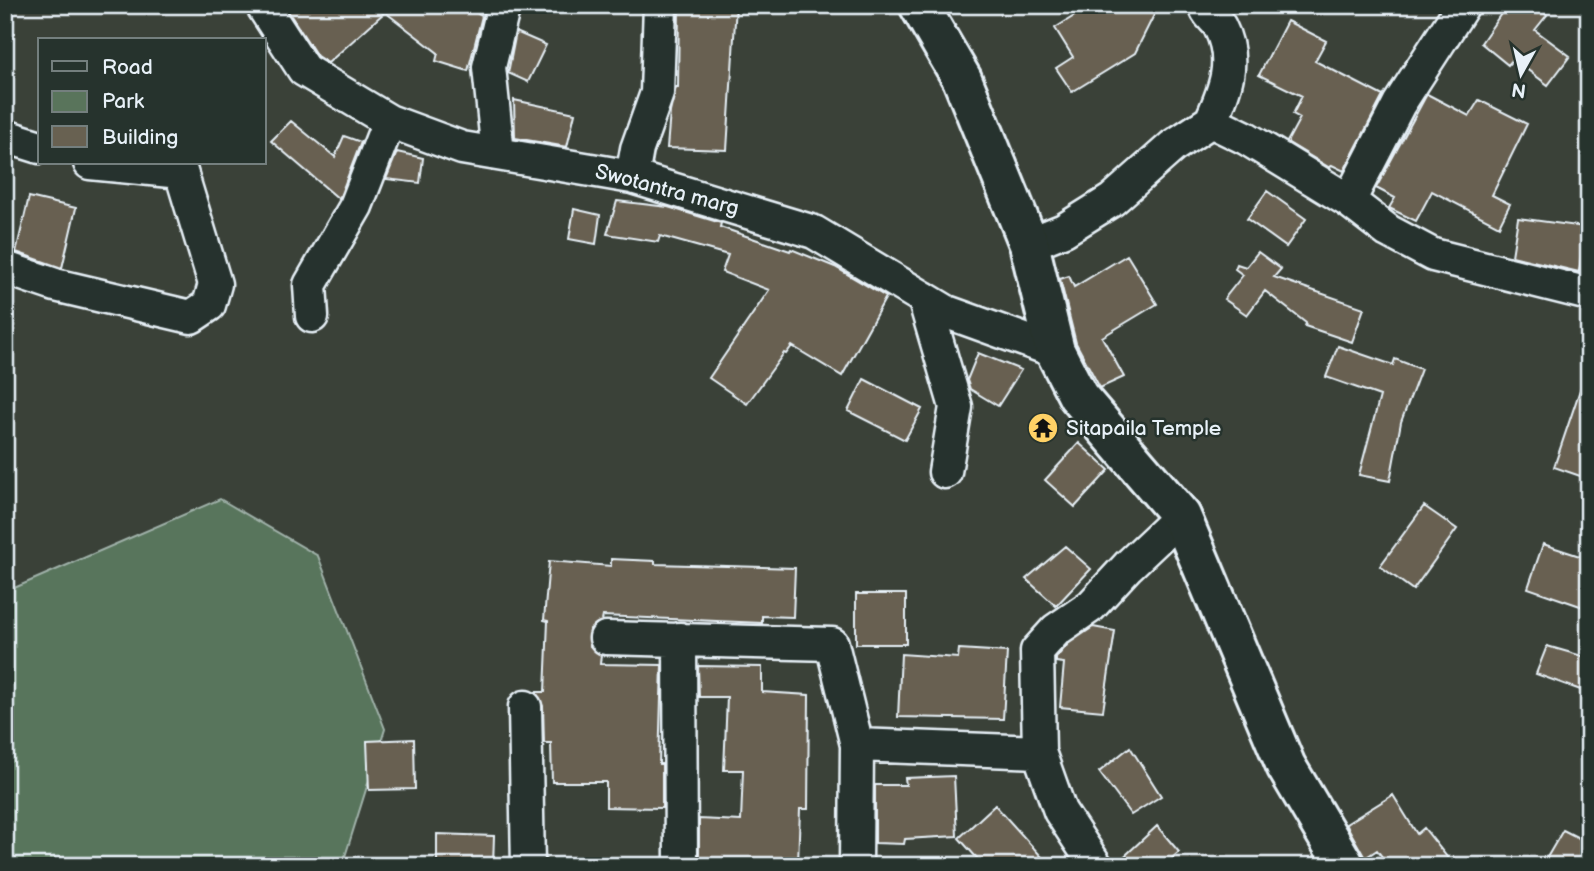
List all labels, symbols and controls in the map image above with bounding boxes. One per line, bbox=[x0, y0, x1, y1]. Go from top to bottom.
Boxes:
legend bbox=[38, 38, 266, 164]
north arrow bbox=[1486, 38, 1556, 108]
text: Road bbox=[102, 55, 153, 80]
text: N bbox=[1510, 77, 1528, 102]
text: Park bbox=[102, 89, 145, 114]
text: Building bbox=[102, 125, 178, 150]
street label: Swotantra marg bbox=[592, 159, 742, 221]
temple icon: Sitapaila Temple bbox=[1026, 411, 1060, 445]
place label: Sitapaila Temple bbox=[1066, 416, 1221, 441]

